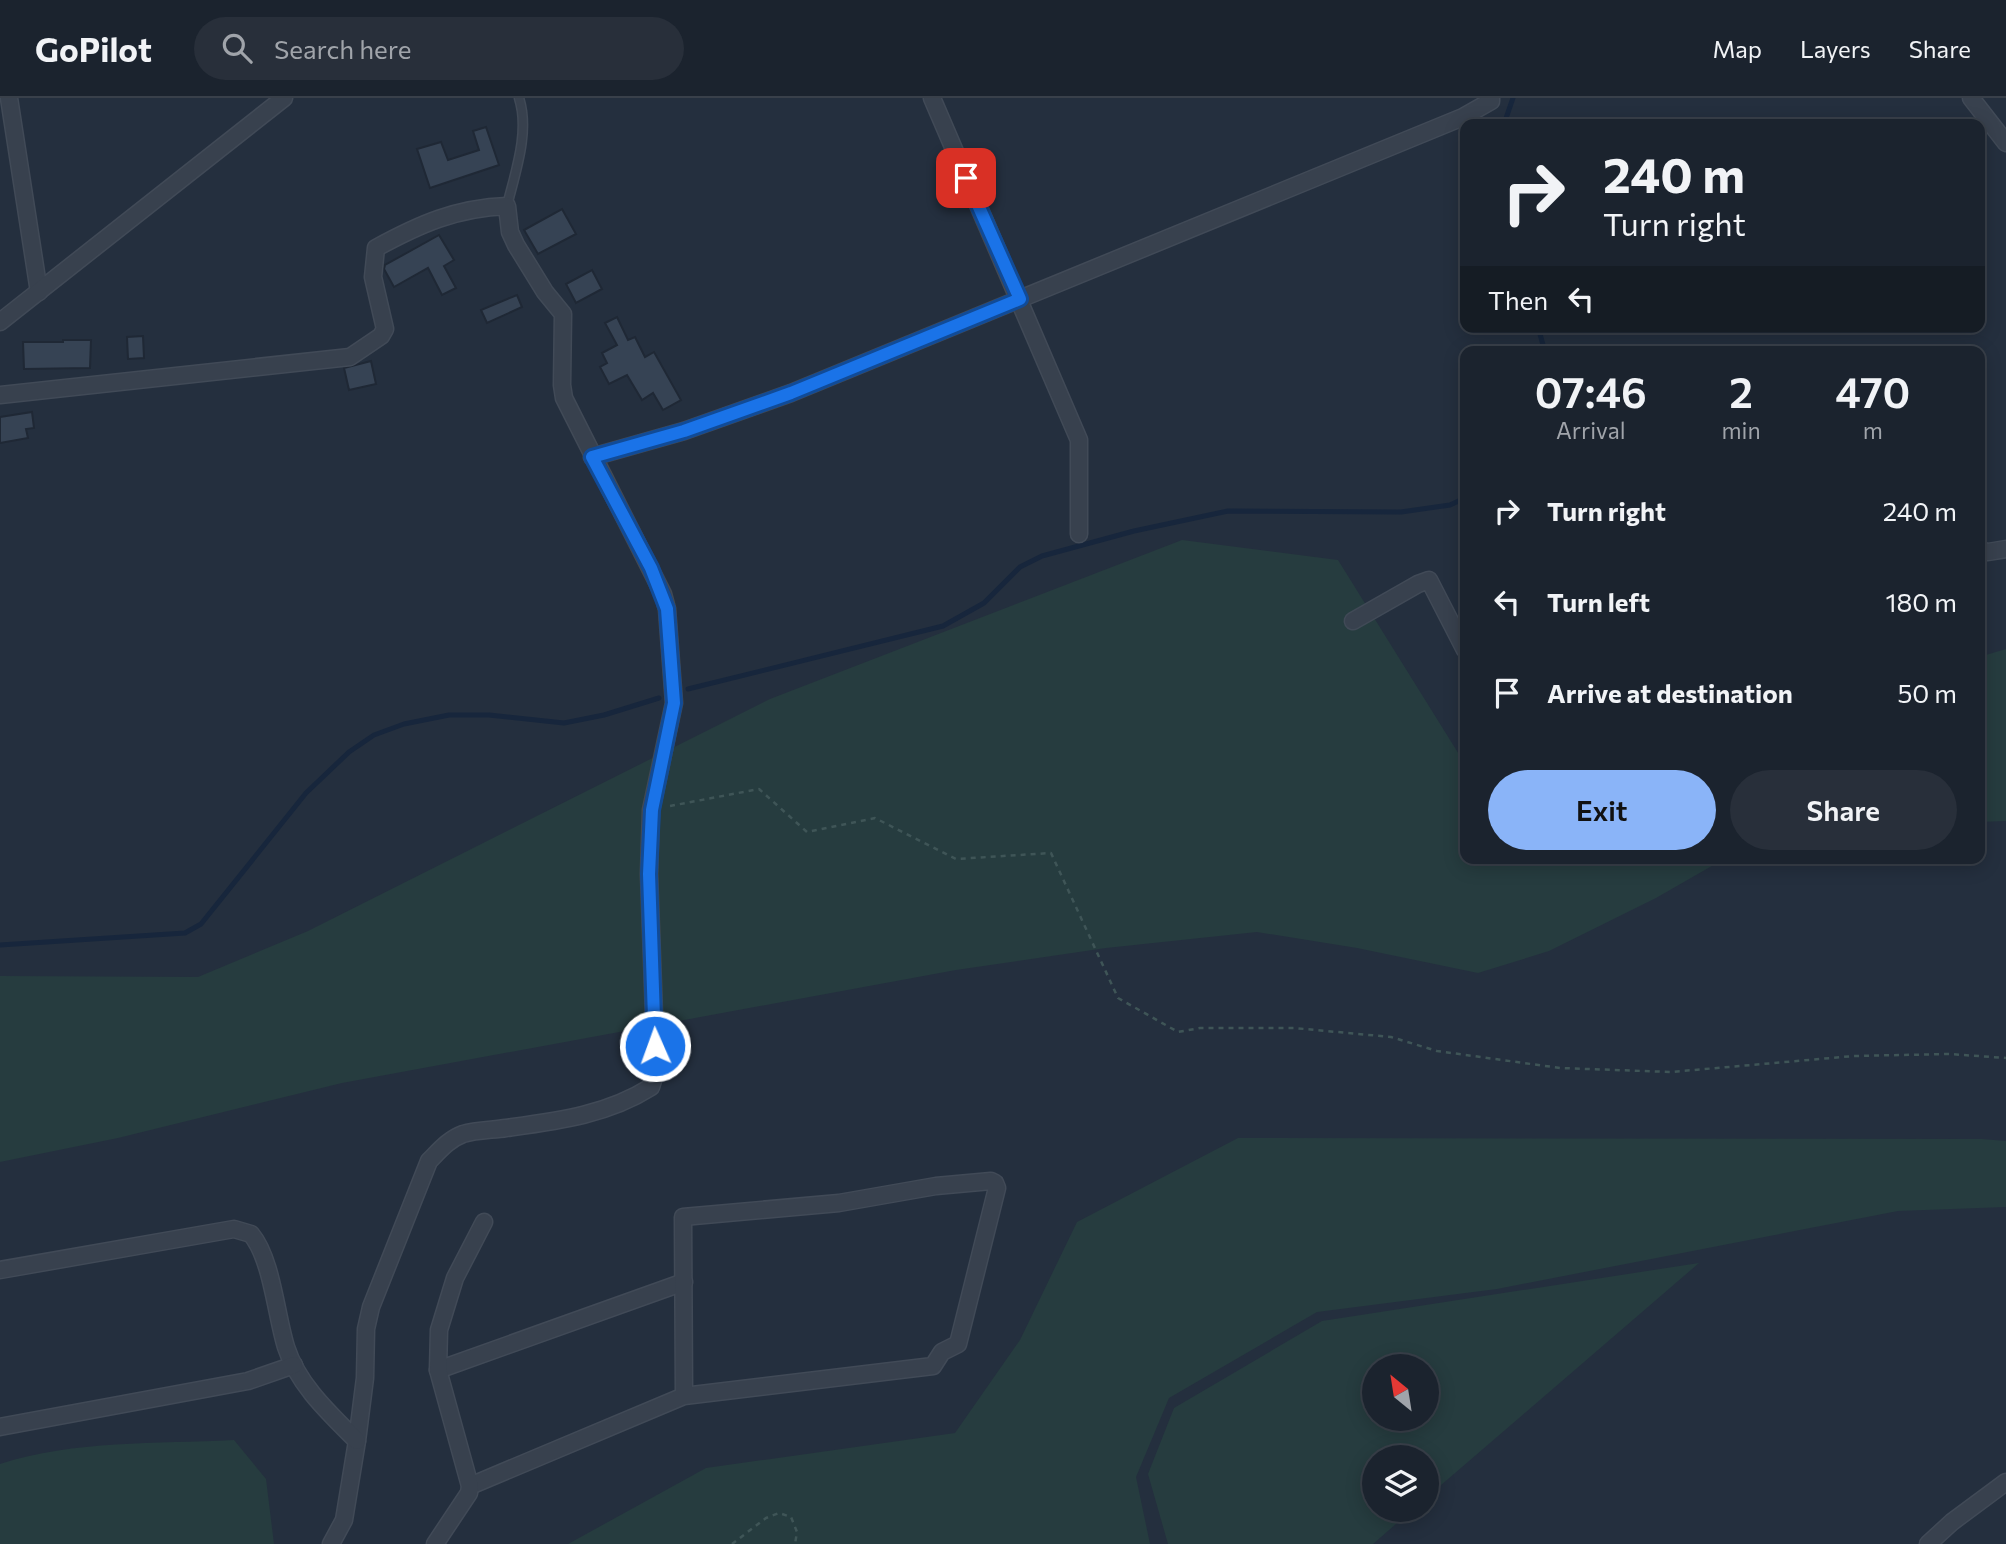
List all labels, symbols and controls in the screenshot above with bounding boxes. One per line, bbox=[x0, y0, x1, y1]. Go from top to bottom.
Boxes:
search box bbox=[194, 17, 684, 80]
text: GoPilot bbox=[35, 28, 152, 69]
icon: search bbox=[218, 29, 256, 67]
text: Search here bbox=[274, 33, 411, 64]
text: Map bbox=[1713, 34, 1762, 63]
text: Layers bbox=[1800, 34, 1871, 63]
text: Share bbox=[1909, 34, 1971, 63]
text: 240 m bbox=[1603, 143, 1745, 203]
icon: right bbox=[1488, 147, 1579, 238]
pin bbox=[936, 148, 996, 208]
icon: arrive bbox=[947, 159, 985, 197]
text: Turn right bbox=[1603, 203, 1746, 243]
icon: left bbox=[1562, 280, 1600, 318]
text: Then bbox=[1488, 284, 1548, 315]
text: 07:46 bbox=[1535, 365, 1647, 417]
text: 2 bbox=[1729, 365, 1753, 417]
text: 470 bbox=[1835, 365, 1910, 417]
text: Arrival bbox=[1556, 416, 1626, 444]
text: min bbox=[1722, 416, 1761, 444]
text: m bbox=[1863, 416, 1883, 444]
icon: right bbox=[1488, 492, 1526, 530]
text: Turn right bbox=[1547, 495, 1666, 526]
text: 240 m bbox=[1883, 495, 1957, 526]
icon: left bbox=[1488, 583, 1526, 621]
text: Turn left bbox=[1547, 586, 1650, 617]
text: 180 m bbox=[1885, 586, 1957, 617]
icon: arrive bbox=[1488, 674, 1526, 712]
text: Arrive at destination bbox=[1547, 677, 1793, 708]
text: 50 m bbox=[1897, 677, 1957, 708]
button: Exit bbox=[1488, 770, 1716, 850]
button: Share bbox=[1730, 770, 1957, 850]
position arrow bbox=[618, 1009, 692, 1083]
north arrow bbox=[1362, 1354, 1438, 1432]
map controls bbox=[1362, 1354, 1439, 1522]
button: layers bbox=[1362, 1445, 1439, 1522]

